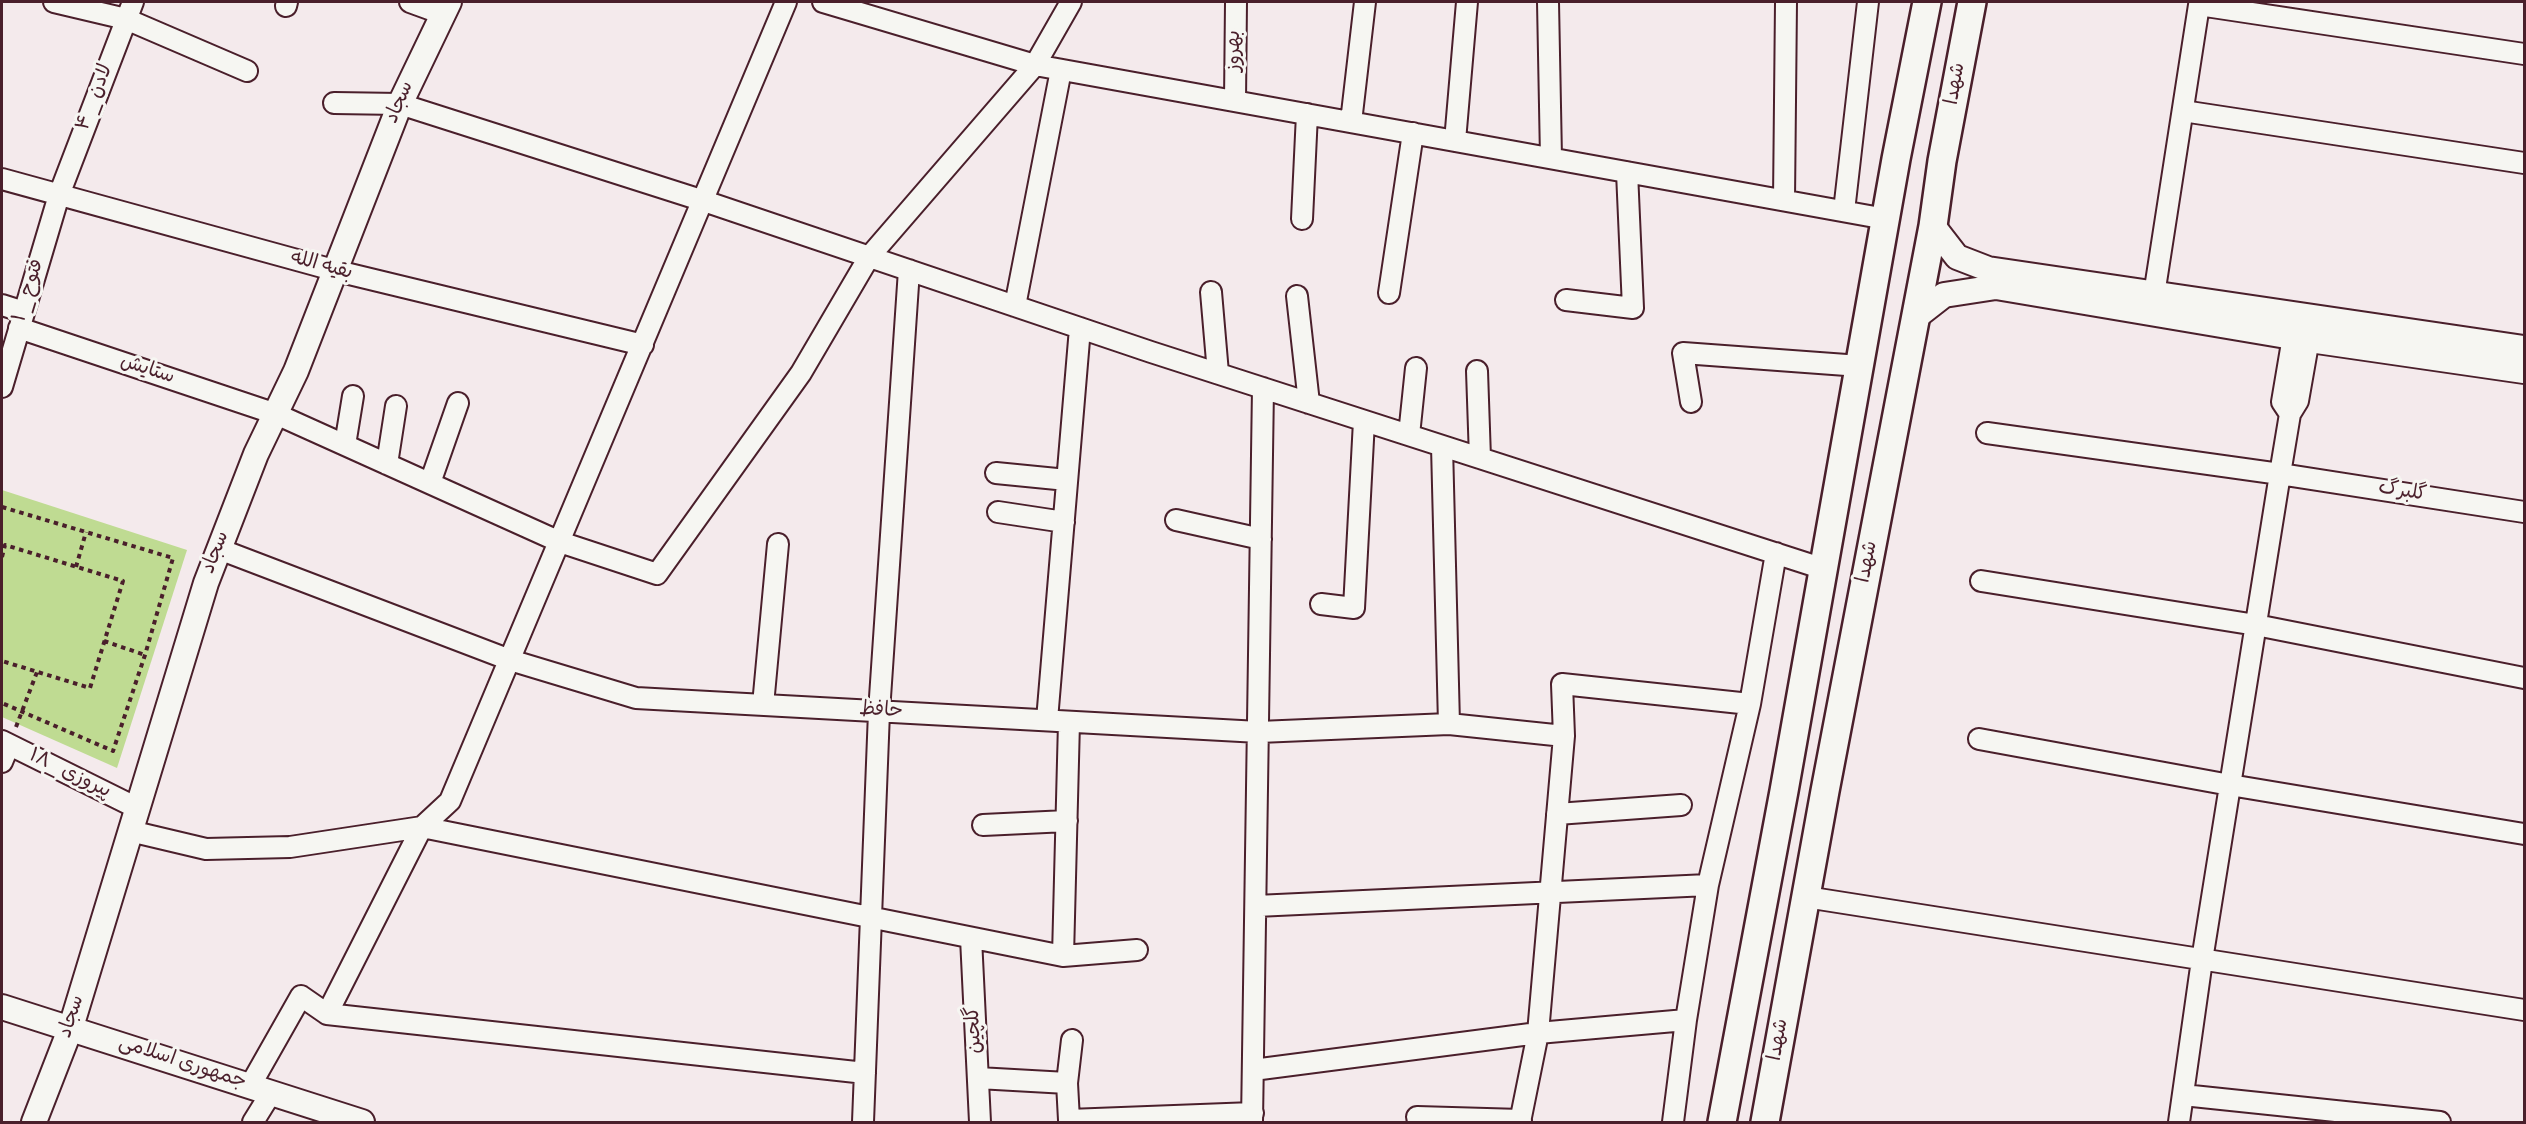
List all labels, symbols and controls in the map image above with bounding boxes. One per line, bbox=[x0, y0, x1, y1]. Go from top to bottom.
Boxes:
street label: بهروز bbox=[1224, 30, 1248, 72]
street label: لادن _ ۴ bbox=[72, 61, 120, 135]
street label: شهدا bbox=[1942, 61, 1972, 107]
street label: سجاد bbox=[381, 78, 421, 128]
street label: بقیه الله bbox=[287, 247, 355, 287]
street label: فتوح _ ۱ bbox=[9, 257, 51, 325]
street label: ستایش bbox=[117, 351, 177, 391]
street label: گلبرگ bbox=[2376, 477, 2428, 509]
street label: سجاد bbox=[198, 528, 236, 578]
street label: شهدا bbox=[1853, 539, 1885, 585]
street label: حافظ bbox=[858, 699, 904, 725]
street label: پیروزی _۱۸ bbox=[24, 745, 114, 805]
street label: سجاد bbox=[55, 993, 91, 1041]
street label: گلچین bbox=[963, 1006, 989, 1054]
street label: شهدا bbox=[1765, 1017, 1795, 1063]
street label: جمهوری اسلامی bbox=[115, 1032, 249, 1096]

